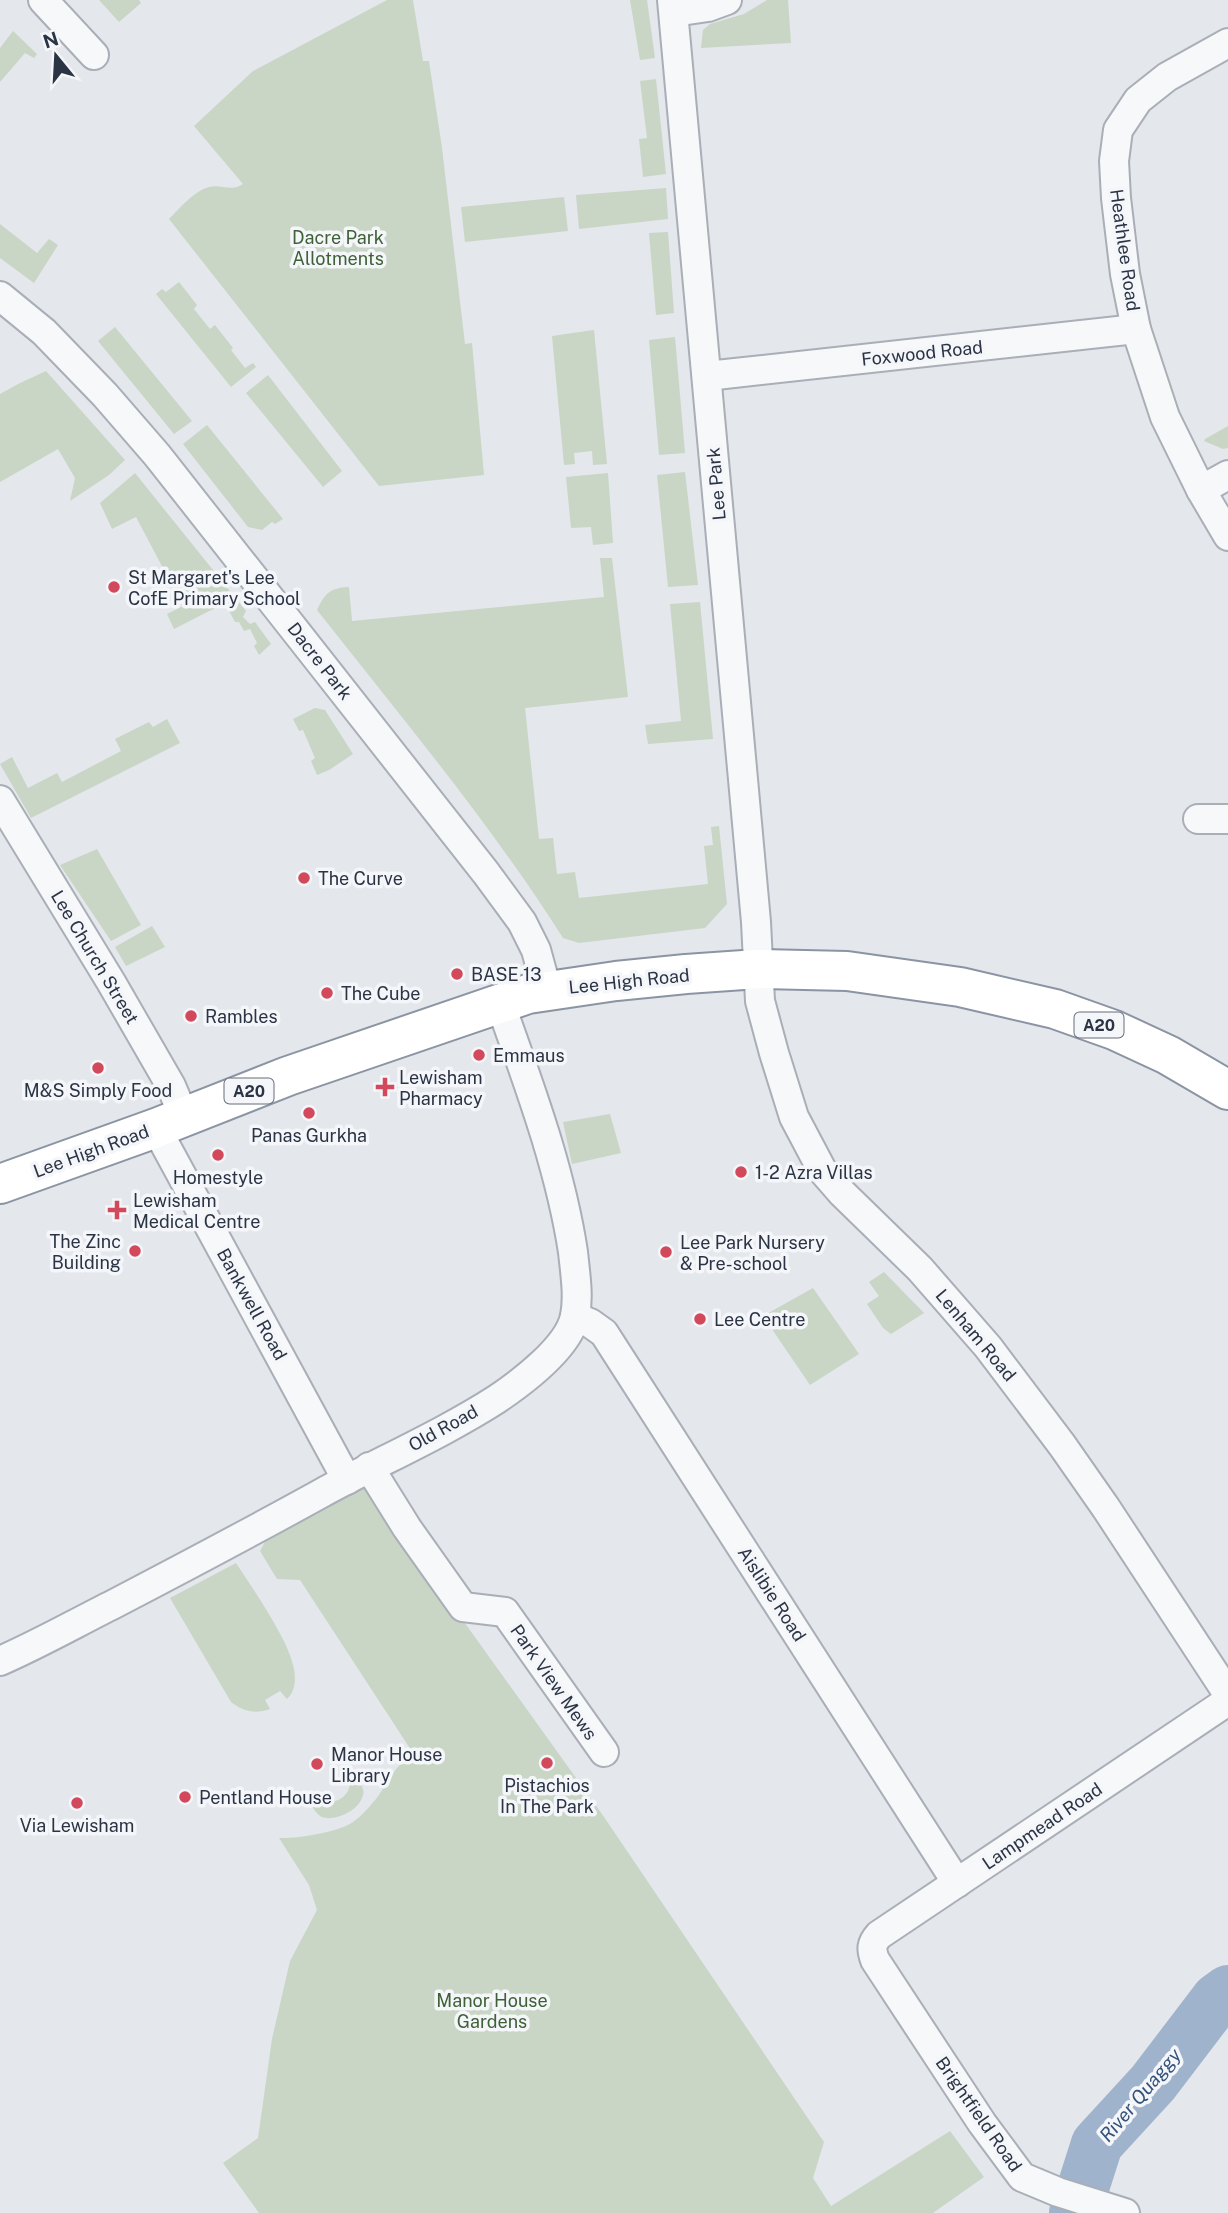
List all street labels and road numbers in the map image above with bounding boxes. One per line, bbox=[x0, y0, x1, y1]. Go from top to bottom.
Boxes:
street label: Heathlee Road bbox=[1106, 188, 1144, 312]
street label: Foxwood Road bbox=[860, 336, 984, 370]
street label: Lee Park bbox=[702, 447, 730, 521]
street label: Dacre Park bbox=[283, 618, 357, 704]
street label: Lee Church Street bbox=[47, 886, 143, 1028]
street label: Lee High Road bbox=[567, 964, 691, 998]
road number: A20 bbox=[1074, 1012, 1124, 1037]
road number: A20 bbox=[224, 1078, 274, 1104]
street label: Lee High Road bbox=[30, 1120, 152, 1182]
street label: Bankwell Road bbox=[213, 1244, 291, 1364]
street label: Lenham Road bbox=[931, 1285, 1021, 1385]
street label: Old Road bbox=[405, 1400, 481, 1456]
street label: Aislibie Road bbox=[734, 1543, 810, 1645]
street label: Park View Mews bbox=[506, 1620, 602, 1744]
street label: Lampmead Road bbox=[978, 1778, 1106, 1874]
street label: Brightfield Road bbox=[932, 2053, 1026, 2175]

